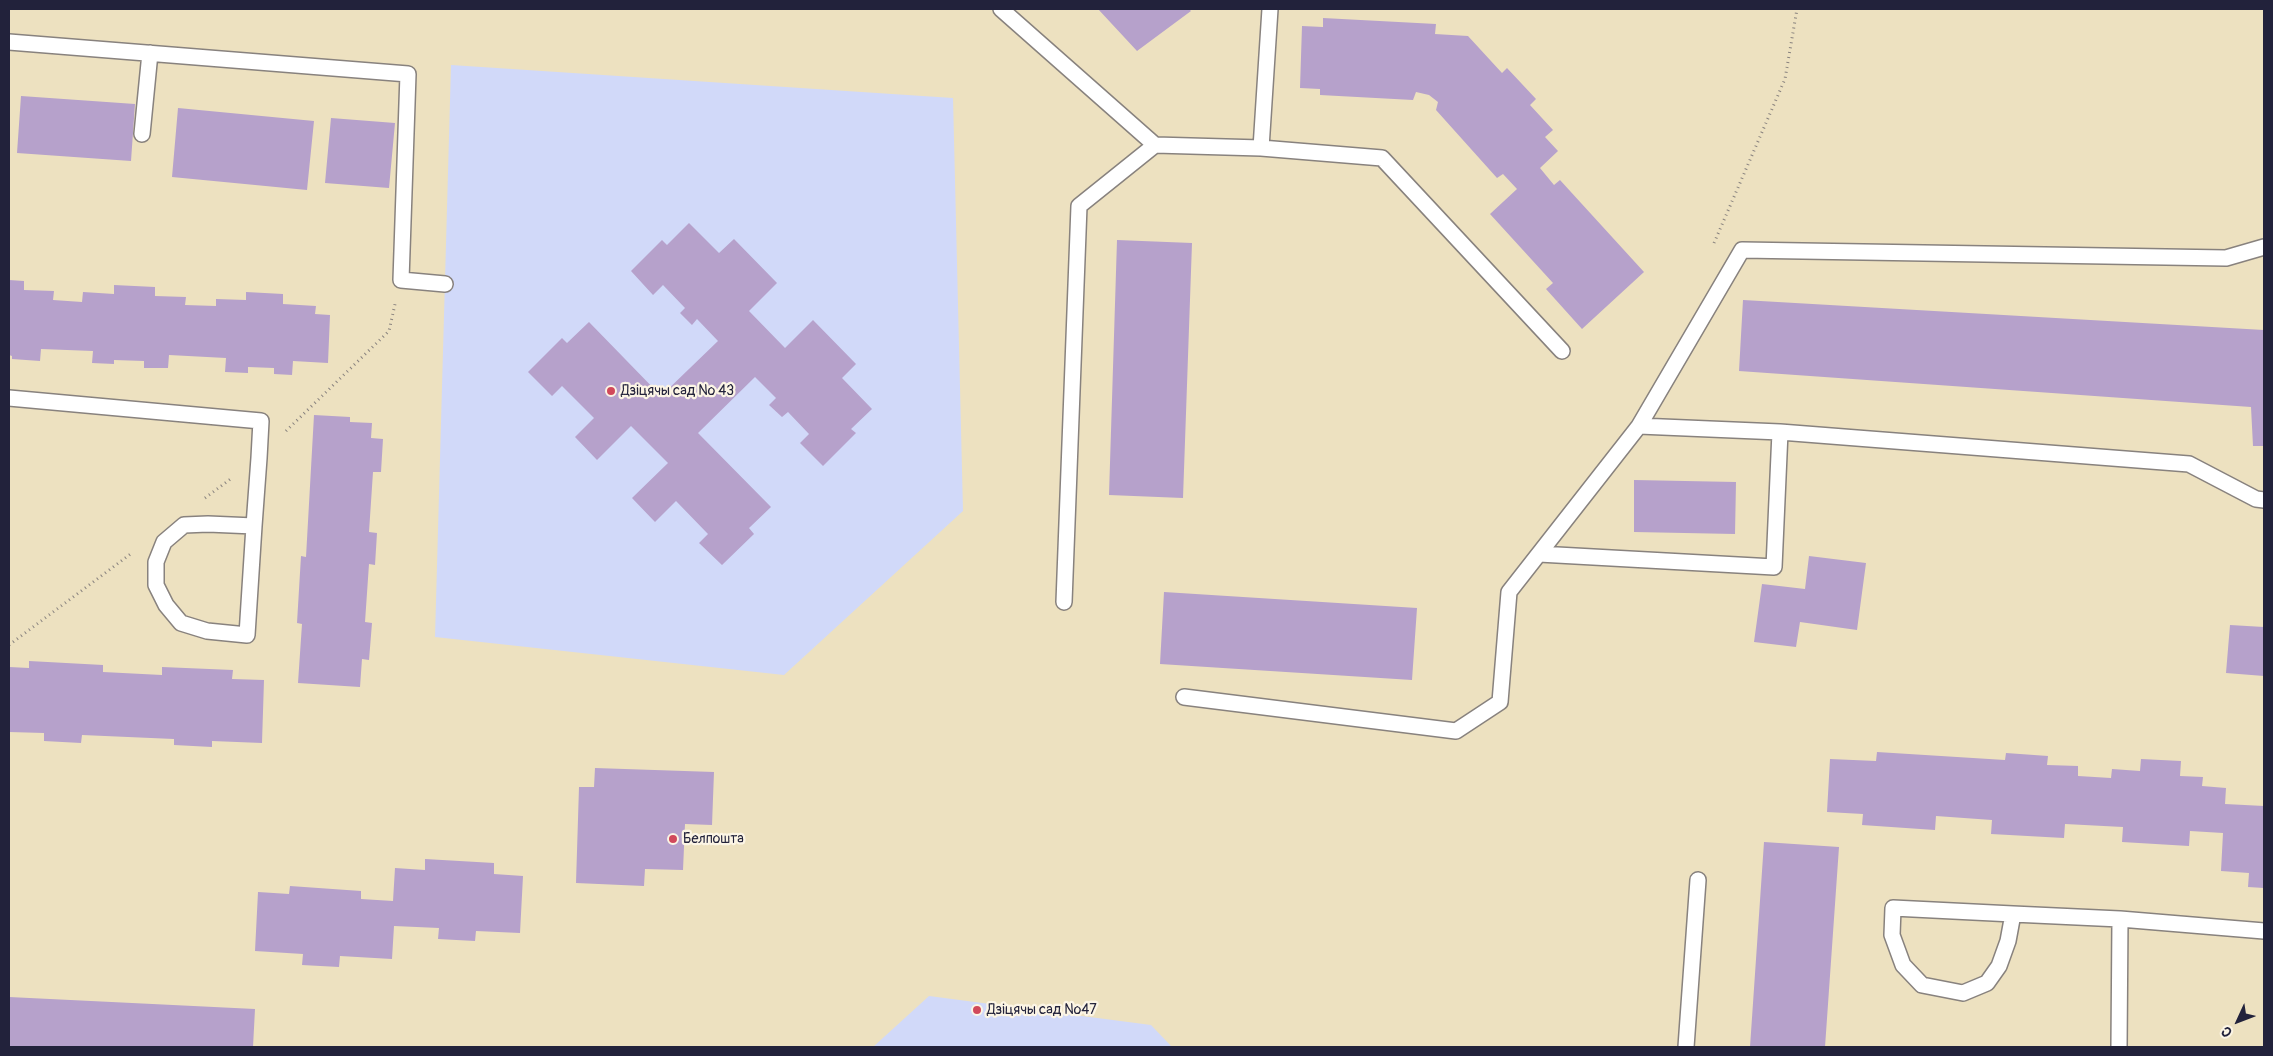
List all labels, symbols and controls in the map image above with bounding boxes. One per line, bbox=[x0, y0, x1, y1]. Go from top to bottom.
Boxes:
place label: Дзіцячы сад № 43 bbox=[621, 383, 734, 399]
marker: Дзіцячы сад № 43 bbox=[605, 385, 617, 397]
place label: Белпошта bbox=[683, 831, 744, 847]
marker: Белпошта bbox=[667, 833, 679, 845]
north arrow bbox=[2213, 996, 2263, 1046]
place label: Дзіцячы сад №47 bbox=[987, 1002, 1097, 1018]
marker: Дзіцячы сад №47 bbox=[971, 1004, 983, 1016]
text: С bbox=[2218, 1023, 2236, 1041]

